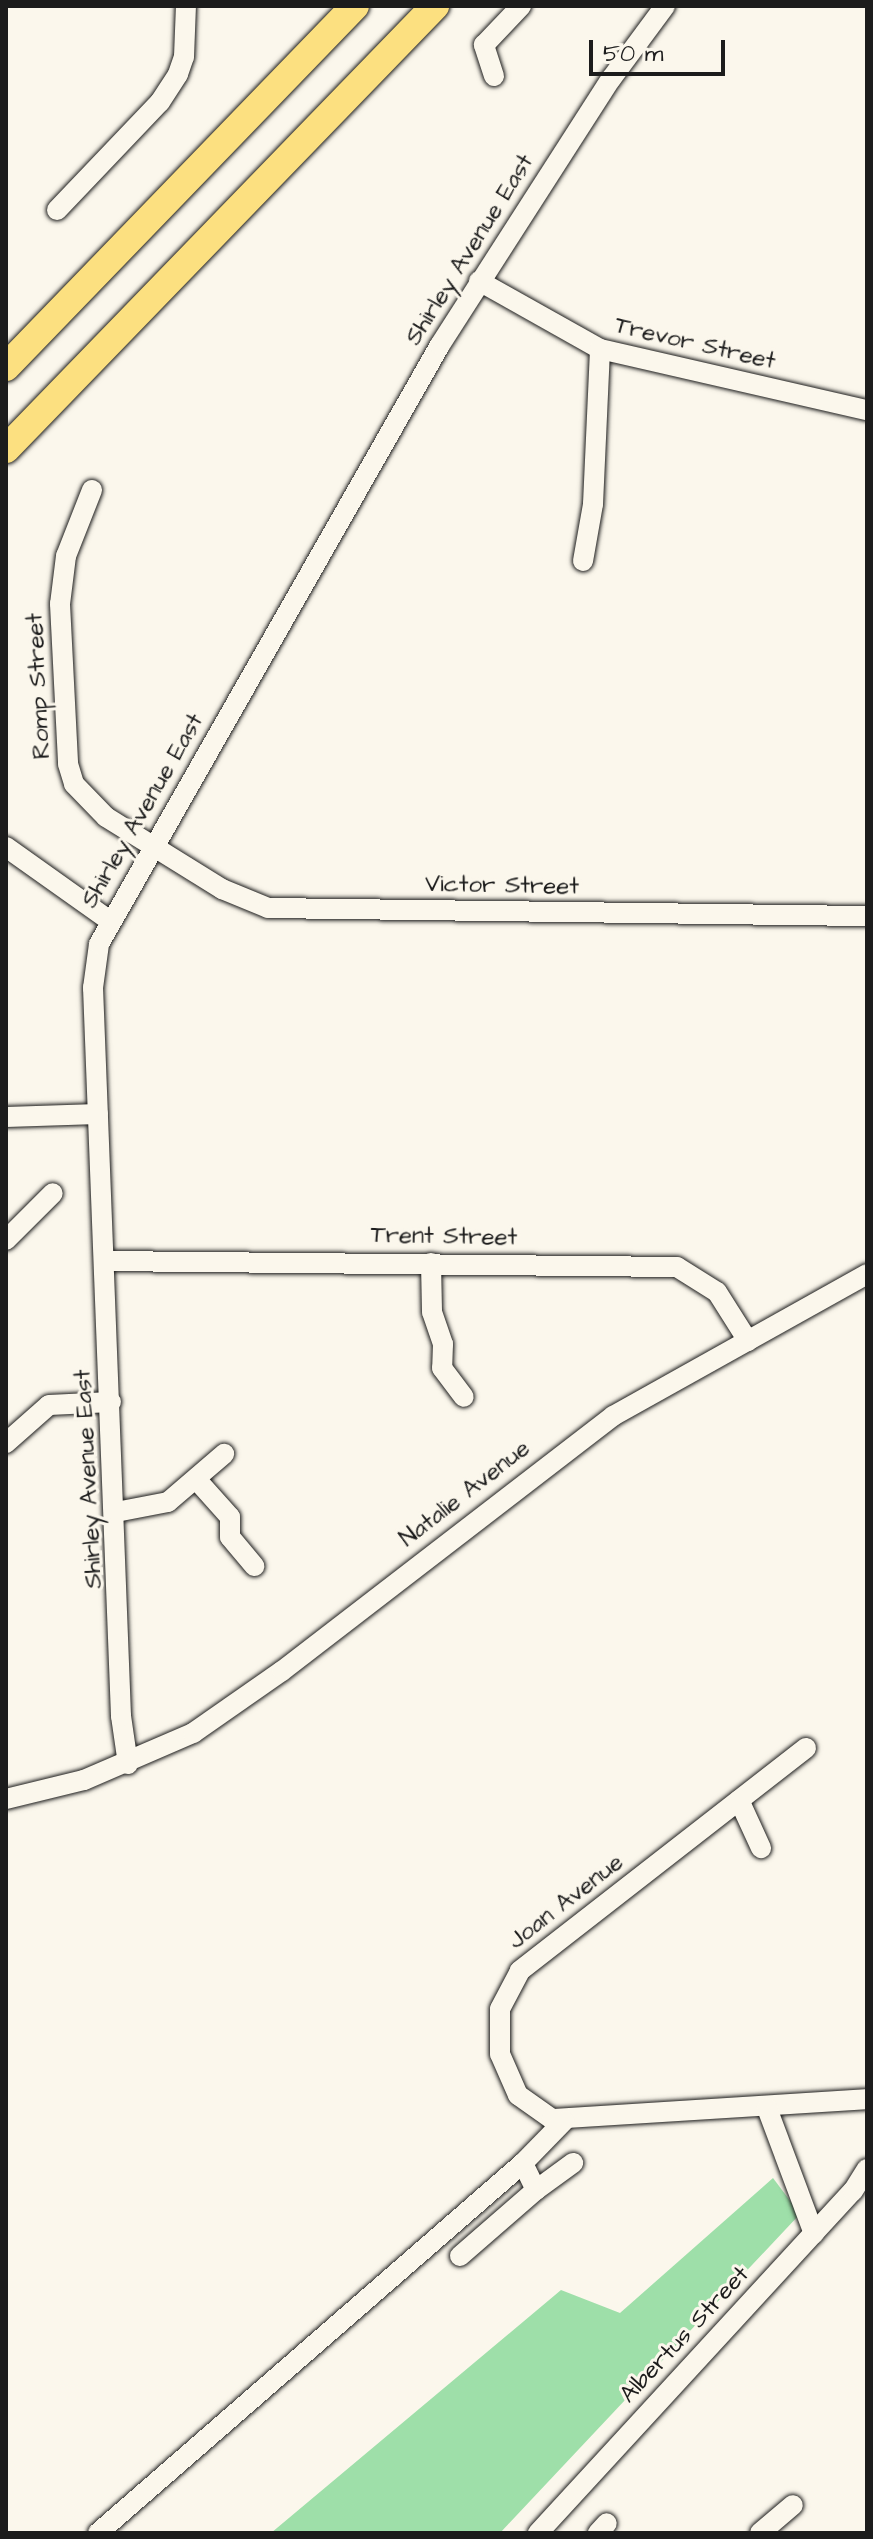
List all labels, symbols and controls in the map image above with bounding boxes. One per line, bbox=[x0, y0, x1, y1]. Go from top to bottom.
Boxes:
scale bar bbox=[593, 24, 729, 74]
text: 50 m bbox=[603, 37, 663, 71]
street label: Shirley Avenue East bbox=[400, 149, 540, 351]
street label: Trevor Street bbox=[612, 312, 778, 376]
street label: Romp Street bbox=[21, 612, 57, 760]
street label: Shirley Avenue East bbox=[76, 709, 210, 913]
street label: Victor Street bbox=[425, 870, 579, 902]
street label: Trent Street bbox=[370, 1221, 518, 1253]
street label: Shirley Avenue East bbox=[69, 1369, 109, 1589]
street label: Natalie Avenue bbox=[394, 1434, 536, 1554]
street label: Joan Avenue bbox=[503, 1848, 629, 1956]
street label: Albertus Street bbox=[614, 2261, 756, 2409]

